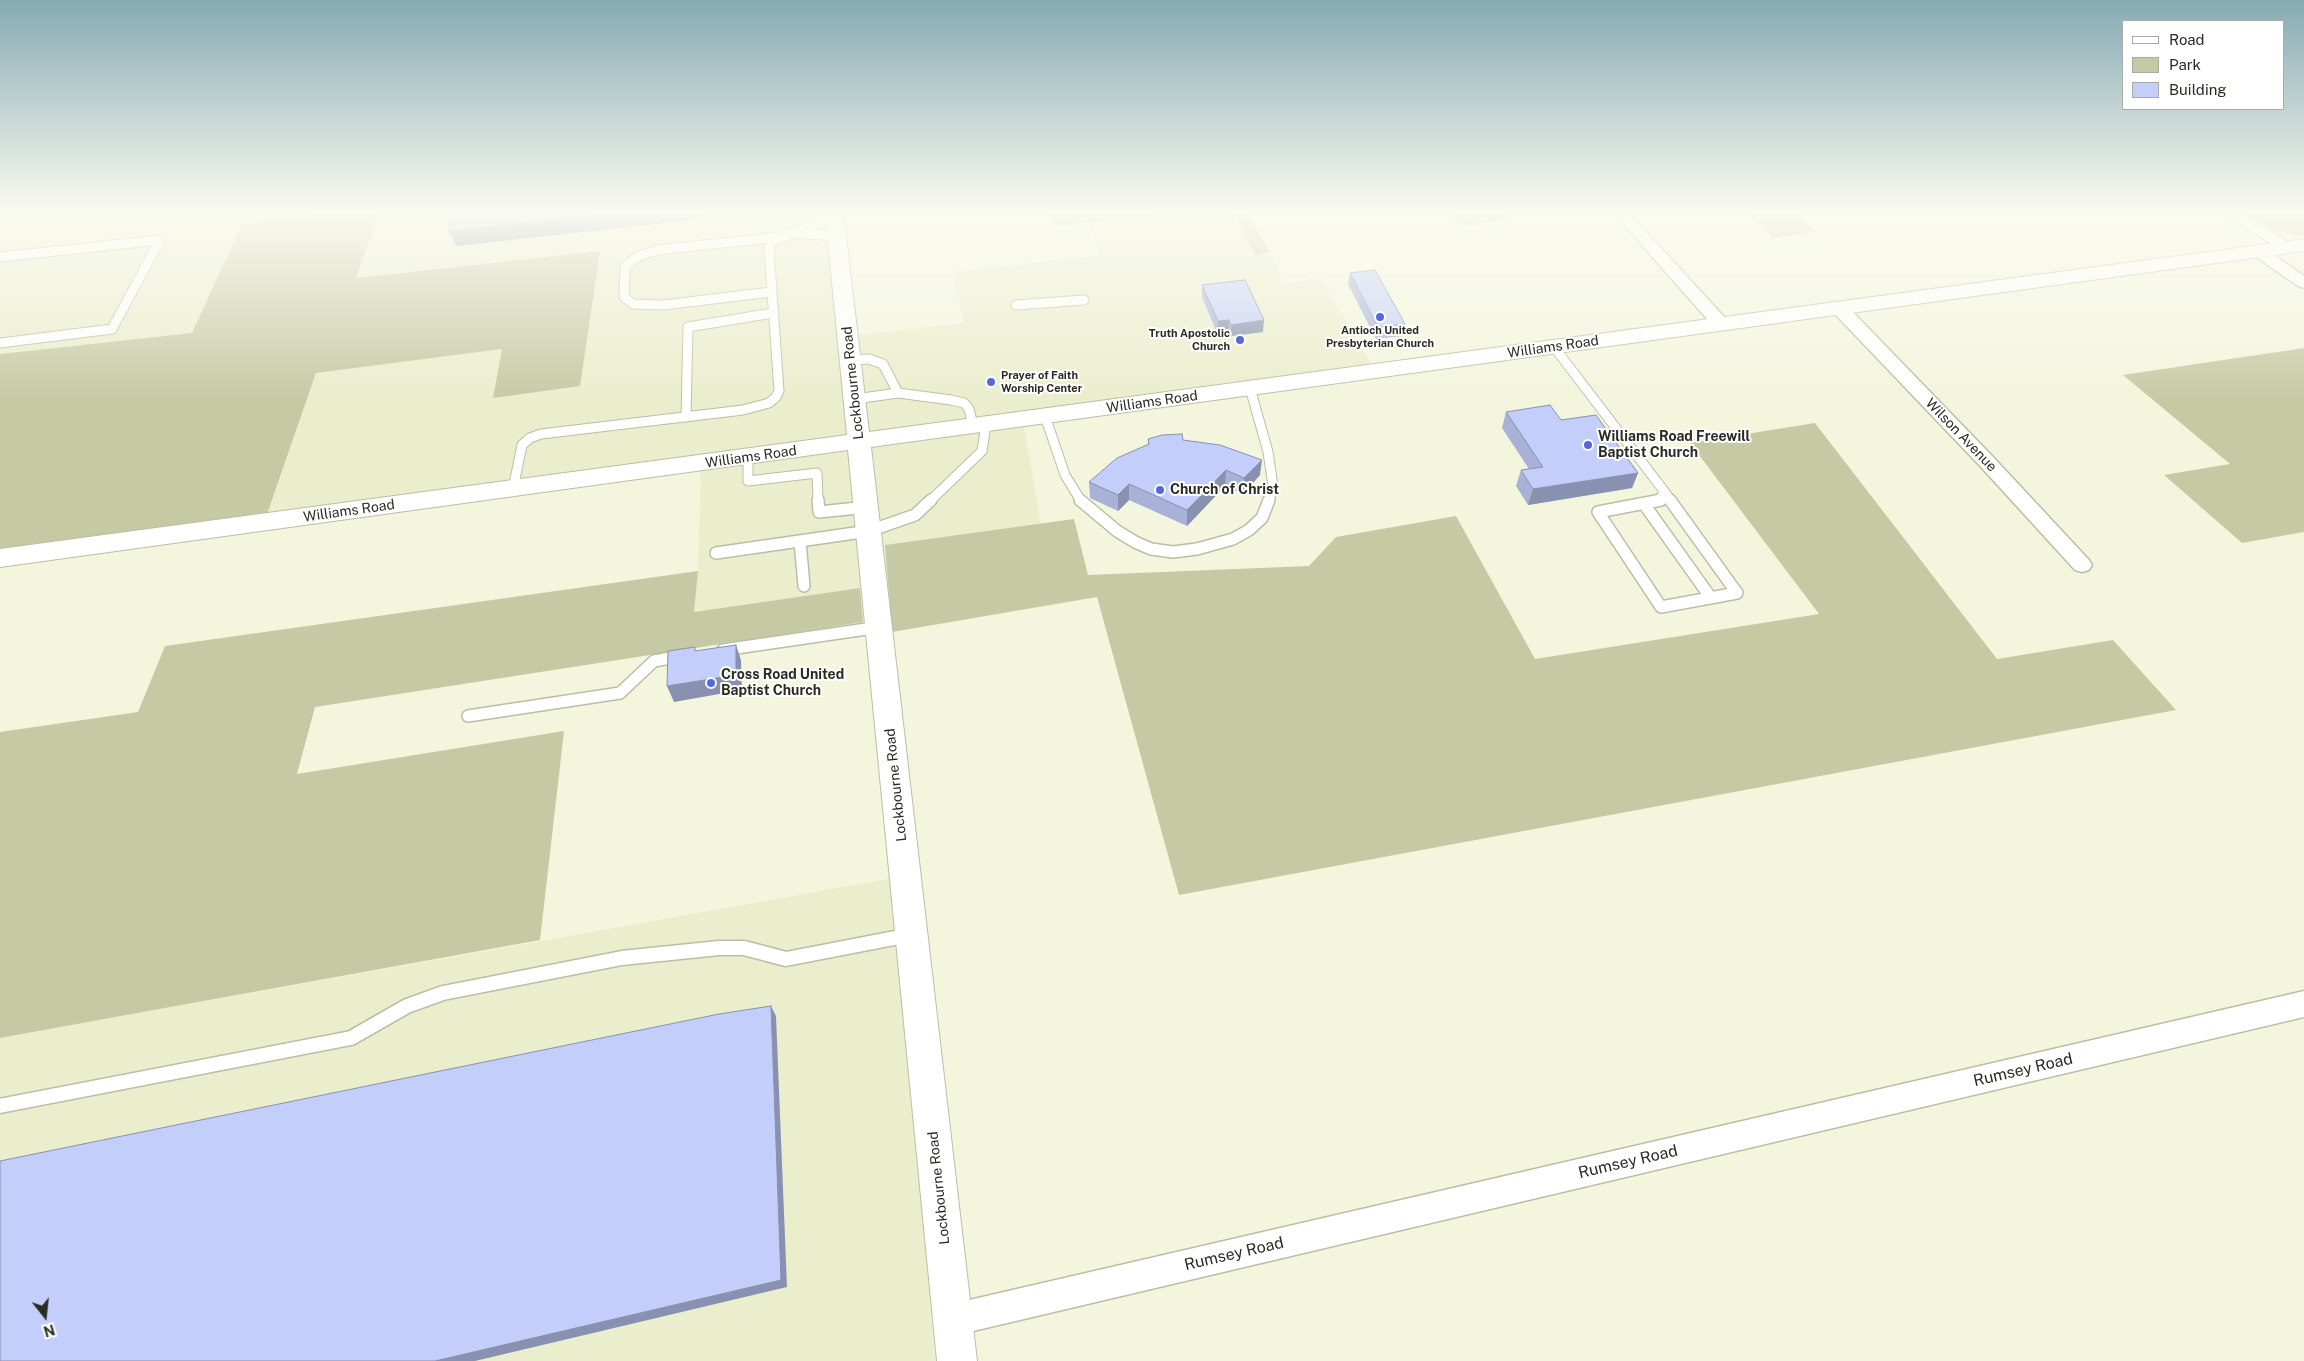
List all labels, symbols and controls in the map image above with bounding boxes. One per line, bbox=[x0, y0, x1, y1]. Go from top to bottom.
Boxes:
legend bbox=[2122, 20, 2284, 110]
text: Road bbox=[2169, 31, 2205, 48]
text: Park bbox=[2169, 56, 2201, 73]
text: Building bbox=[2169, 81, 2227, 98]
marker: Antioch United Presbyterian Church bbox=[1374, 311, 1386, 323]
place label: Antioch United Presbyterian Church bbox=[1326, 324, 1434, 350]
street label: Lockbourne Road bbox=[839, 326, 867, 440]
place label: Truth Apostolic Church bbox=[1149, 327, 1230, 353]
street label: Williams Road bbox=[1506, 332, 1600, 362]
marker: Truth Apostolic Church bbox=[1234, 334, 1246, 346]
place label: Prayer of Faith Worship Center bbox=[1001, 369, 1082, 395]
marker: Prayer of Faith Worship Center bbox=[985, 376, 997, 388]
street label: Williams Road bbox=[1105, 387, 1199, 417]
street label: Wilson Avenue bbox=[1922, 395, 2000, 475]
place label: Williams Road Freewill Baptist Church bbox=[1598, 429, 1750, 462]
marker: Williams Road Freewill Baptist Church bbox=[1582, 439, 1594, 451]
street label: Williams Road bbox=[704, 442, 798, 472]
place label: Church of Christ bbox=[1170, 482, 1279, 498]
marker: Church of Christ bbox=[1154, 484, 1166, 496]
street label: Williams Road bbox=[302, 496, 396, 526]
place label: Cross Road United Baptist Church bbox=[721, 667, 844, 700]
marker: Cross Road United Baptist Church bbox=[705, 677, 717, 689]
street label: Lockbourne Road bbox=[882, 728, 910, 842]
street label: Rumsey Road bbox=[1972, 1049, 2074, 1091]
street label: Lockbourne Road bbox=[925, 1131, 953, 1245]
street label: Rumsey Road bbox=[1577, 1141, 1679, 1183]
street label: Rumsey Road bbox=[1183, 1233, 1285, 1275]
north arrow bbox=[20, 1291, 70, 1341]
text: N bbox=[42, 1321, 57, 1340]

